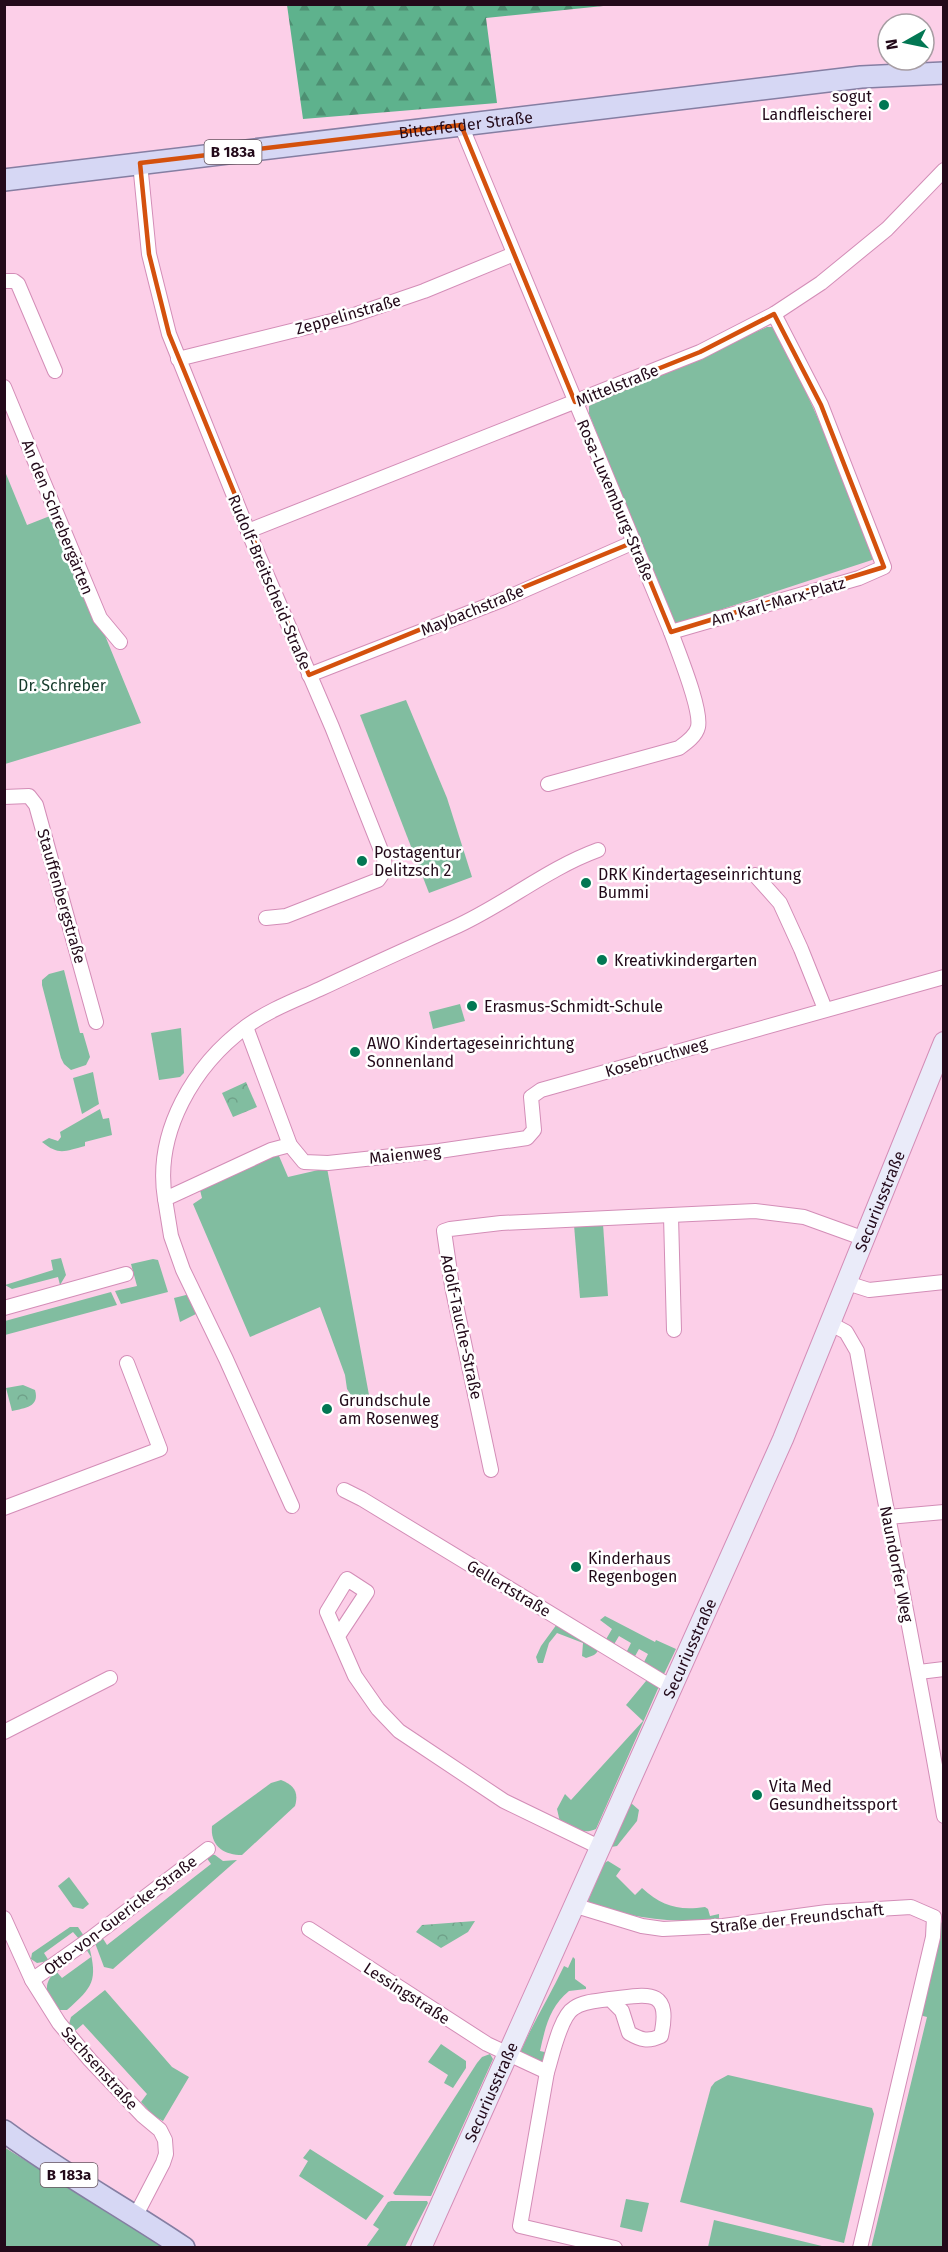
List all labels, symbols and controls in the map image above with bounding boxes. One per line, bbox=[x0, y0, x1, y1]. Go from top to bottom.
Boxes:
north arrow bbox=[876, 12, 936, 72]
text: N bbox=[881, 38, 902, 51]
place label: sogut Landfleischerei bbox=[762, 87, 872, 124]
marker: sogut Landfleischerei bbox=[877, 98, 891, 112]
street label: Bitterfelder Straße bbox=[398, 108, 534, 142]
road number: B 183a bbox=[204, 140, 262, 164]
street label: Zeppelinstraße bbox=[293, 290, 403, 339]
street label: Mittelstraße bbox=[573, 360, 661, 411]
street label: Rosa-Luxemburg-Straße bbox=[573, 416, 658, 584]
street label: An den Schrebergärten bbox=[18, 437, 97, 597]
street label: Rudolf-Breitscheid-Straße bbox=[224, 492, 315, 673]
street label: Am Karl-Marx-Platz bbox=[709, 573, 847, 630]
street label: Maybachstraße bbox=[418, 581, 527, 640]
park label: Dr. Schreber bbox=[18, 676, 107, 695]
street label: Stauffenbergstraße bbox=[33, 827, 90, 966]
place label: Postagentur Delitzsch 2 bbox=[374, 843, 462, 880]
marker: Postagentur Delitzsch 2 bbox=[355, 854, 369, 868]
place label: DRK Kindertageseinrichtung Bummi bbox=[598, 865, 802, 902]
marker: DRK Kindertageseinrichtung Bummi bbox=[579, 876, 593, 890]
place label: Kreativkindergarten bbox=[614, 951, 757, 970]
marker: Kreativkindergarten bbox=[595, 953, 609, 967]
place label: Erasmus-Schmidt-Schule bbox=[484, 997, 663, 1016]
marker: Erasmus-Schmidt-Schule bbox=[465, 999, 479, 1013]
place label: AWO Kindertageseinrichtung Sonnenland bbox=[367, 1034, 575, 1071]
street label: Kosebruchweg bbox=[603, 1034, 710, 1081]
marker: AWO Kindertageseinrichtung Sonnenland bbox=[348, 1045, 362, 1059]
street label: Maienweg bbox=[368, 1141, 443, 1168]
street label: Securiusstraße bbox=[851, 1148, 909, 1255]
street label: Adolf-Tauche-Straße bbox=[437, 1253, 486, 1401]
place label: Grundschule am Rosenweg bbox=[339, 1391, 439, 1428]
marker: Grundschule am Rosenweg bbox=[320, 1402, 334, 1416]
street label: Naundorfer Weg bbox=[876, 1504, 917, 1624]
place label: Kinderhaus Regenbogen bbox=[588, 1549, 677, 1586]
street label: Gellertstraße bbox=[463, 1556, 554, 1621]
marker: Kinderhaus Regenbogen bbox=[569, 1560, 583, 1574]
street label: Securiusstraße bbox=[659, 1596, 720, 1701]
place label: Vita Med Gesundheitssport bbox=[769, 1777, 898, 1814]
marker: Vita Med Gesundheitssport bbox=[750, 1788, 764, 1802]
street label: Otto-von-Guericke-Straße bbox=[40, 1852, 201, 1979]
street label: Straße der Freundschaft bbox=[709, 1900, 885, 1937]
street label: Lessingstraße bbox=[360, 1959, 453, 2028]
street label: Sachsenstraße bbox=[57, 2023, 142, 2114]
street label: Securiusstraße bbox=[461, 2039, 522, 2145]
road number: B 183a bbox=[40, 2163, 98, 2187]

